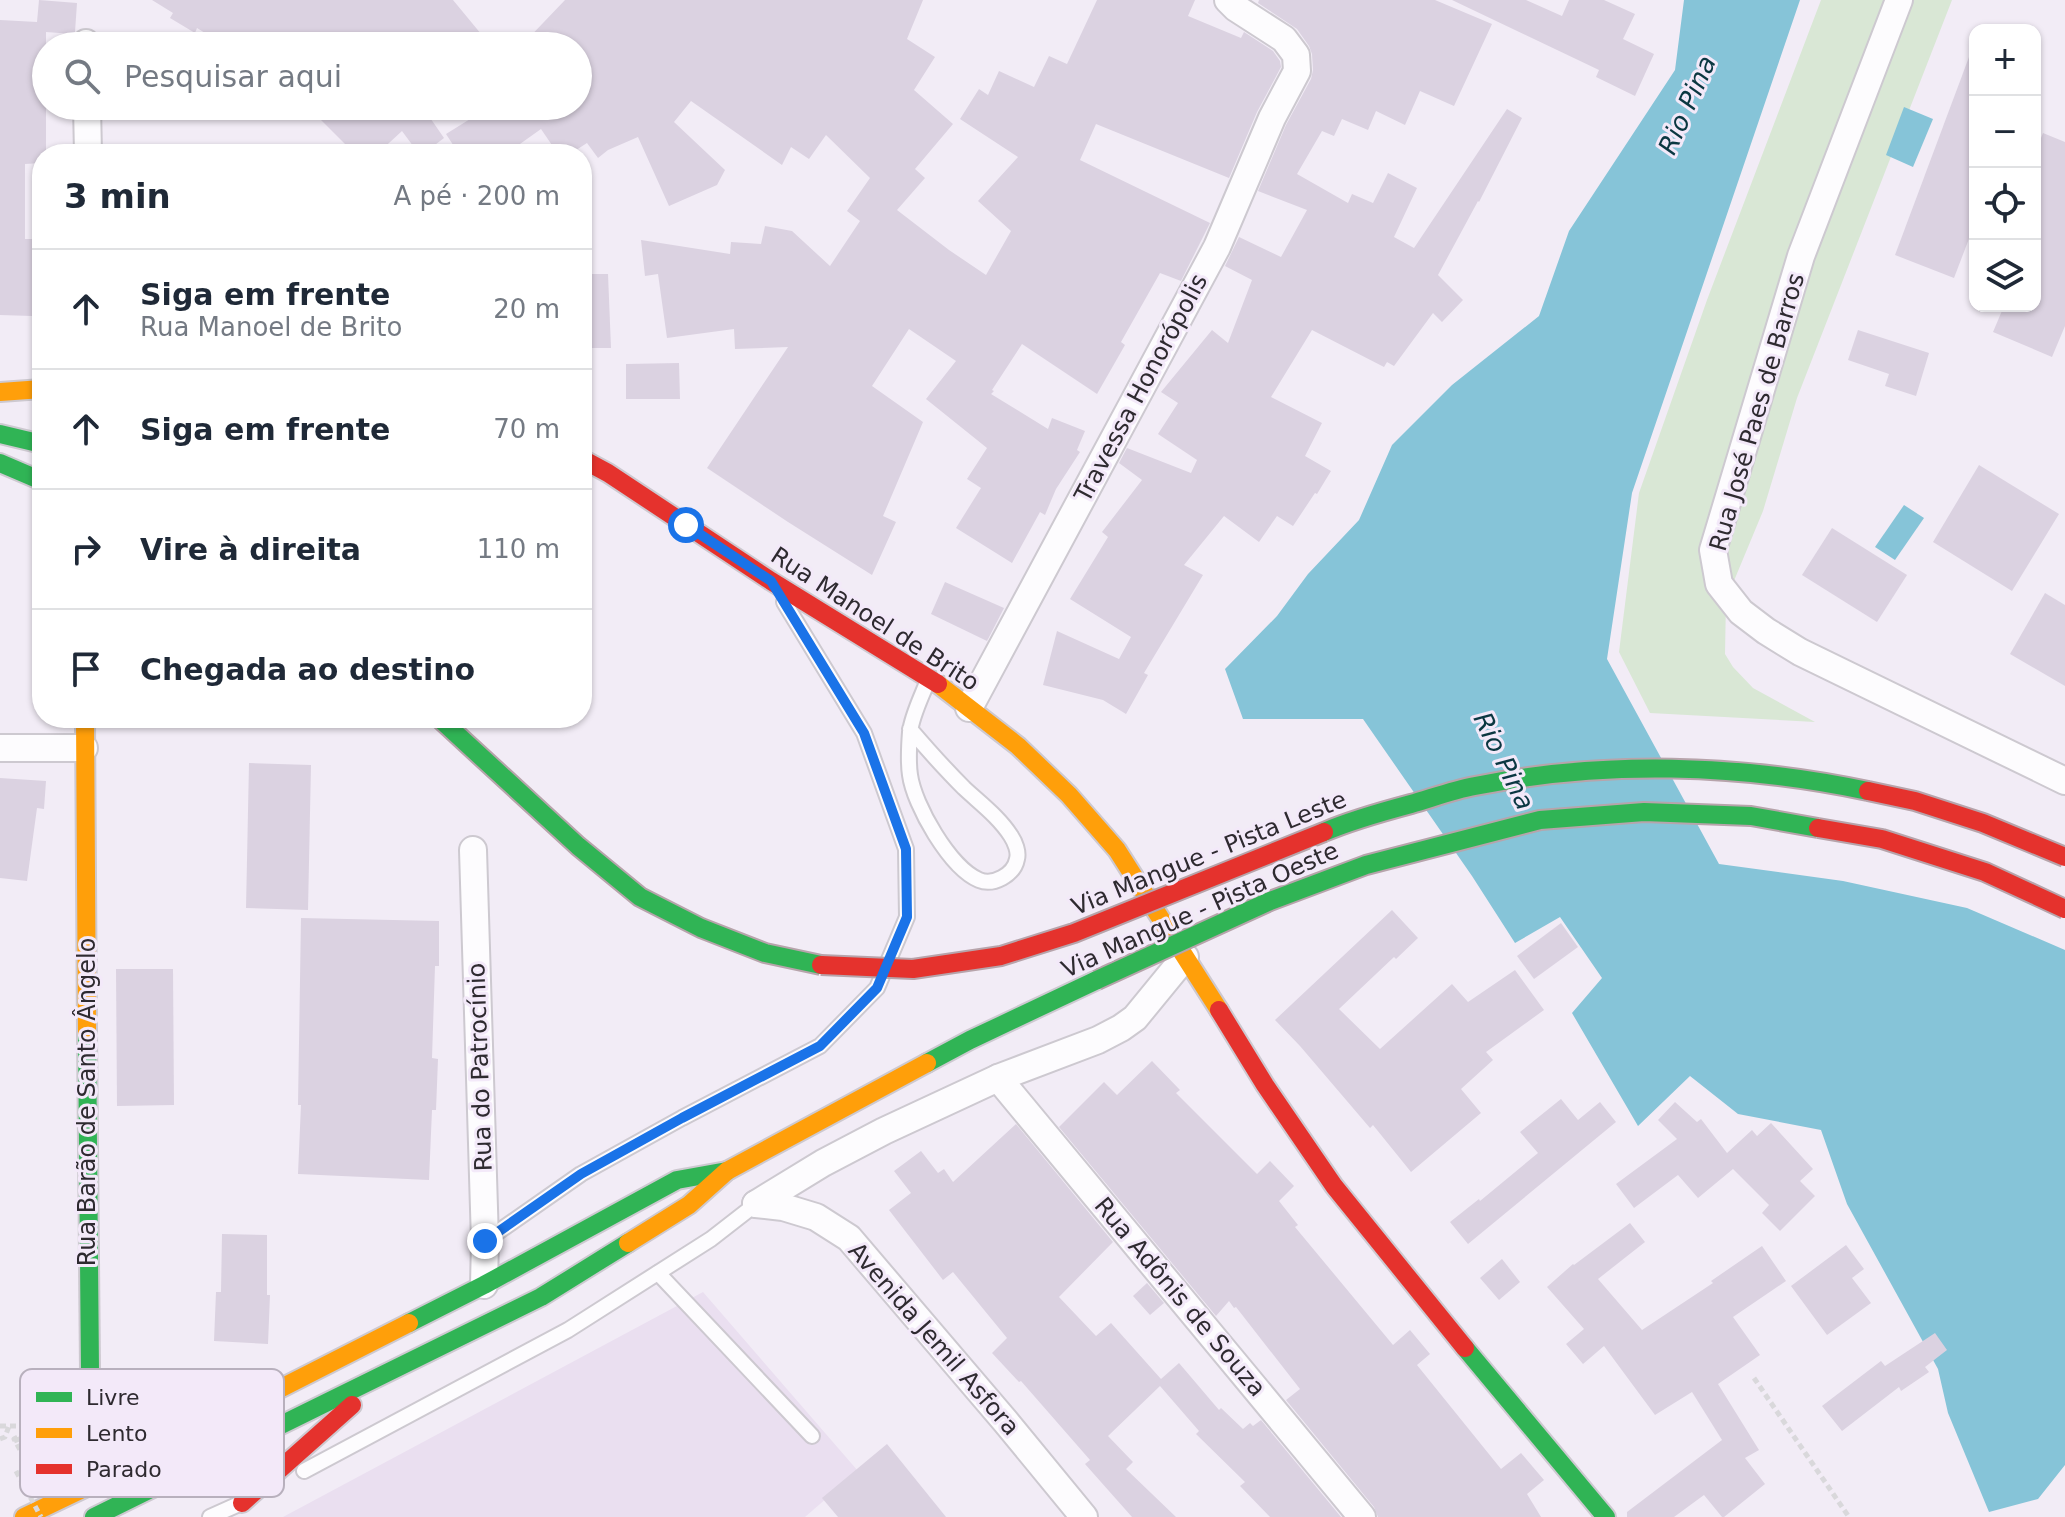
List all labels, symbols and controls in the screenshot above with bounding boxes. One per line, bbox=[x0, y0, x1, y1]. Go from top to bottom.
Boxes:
map controls bbox=[1969, 24, 2041, 312]
button: + bbox=[1969, 24, 2041, 96]
search box bbox=[32, 32, 592, 120]
water label: Rio Pina bbox=[1652, 51, 1722, 159]
icon: search bbox=[60, 54, 104, 98]
text: Pesquisar aqui bbox=[124, 59, 342, 94]
button: − bbox=[1969, 96, 2041, 168]
button: locate bbox=[1969, 168, 2041, 240]
text: 3 min bbox=[64, 176, 171, 216]
text: A pé · 200 m bbox=[393, 181, 560, 211]
button: layers bbox=[1969, 240, 2041, 312]
street label: Travessa Honorópolis bbox=[1068, 269, 1213, 508]
street label: Rua José Paes de Barros bbox=[1704, 270, 1810, 554]
text: Siga em frente bbox=[140, 277, 390, 312]
icon: ahead bbox=[64, 287, 108, 331]
text: 20 m bbox=[493, 294, 560, 324]
text: Rua Manoel de Brito bbox=[140, 312, 402, 342]
icon: ahead bbox=[64, 407, 108, 451]
text: Siga em frente bbox=[140, 412, 390, 447]
text: 70 m bbox=[493, 414, 560, 444]
route start bbox=[668, 507, 704, 543]
icon: right bbox=[64, 527, 108, 571]
text: Vire à direita bbox=[140, 532, 361, 567]
text: 110 m bbox=[477, 534, 560, 564]
street label: Rua Manoel de Brito bbox=[766, 541, 984, 697]
icon: arrive bbox=[64, 647, 108, 691]
text: Chegada ao destino bbox=[140, 652, 475, 687]
water label: Rio Pina bbox=[1468, 707, 1540, 815]
street label: Via Mangue - Pista Leste bbox=[1068, 785, 1350, 921]
street label: Via Mangue - Pista Oeste bbox=[1057, 836, 1343, 984]
street label: Rua Barão de Santo Ângelo bbox=[72, 938, 101, 1266]
street label: Rua do Patrocínio bbox=[462, 962, 498, 1172]
street label: Rua Adônis de Souza bbox=[1089, 1192, 1271, 1402]
route end bbox=[467, 1223, 503, 1259]
street label: Avenida Jemil Asfora bbox=[843, 1237, 1025, 1441]
legend bbox=[20, 1369, 284, 1497]
text: Livre bbox=[86, 1385, 140, 1410]
text: Lento bbox=[86, 1421, 147, 1446]
text: Parado bbox=[86, 1457, 162, 1482]

